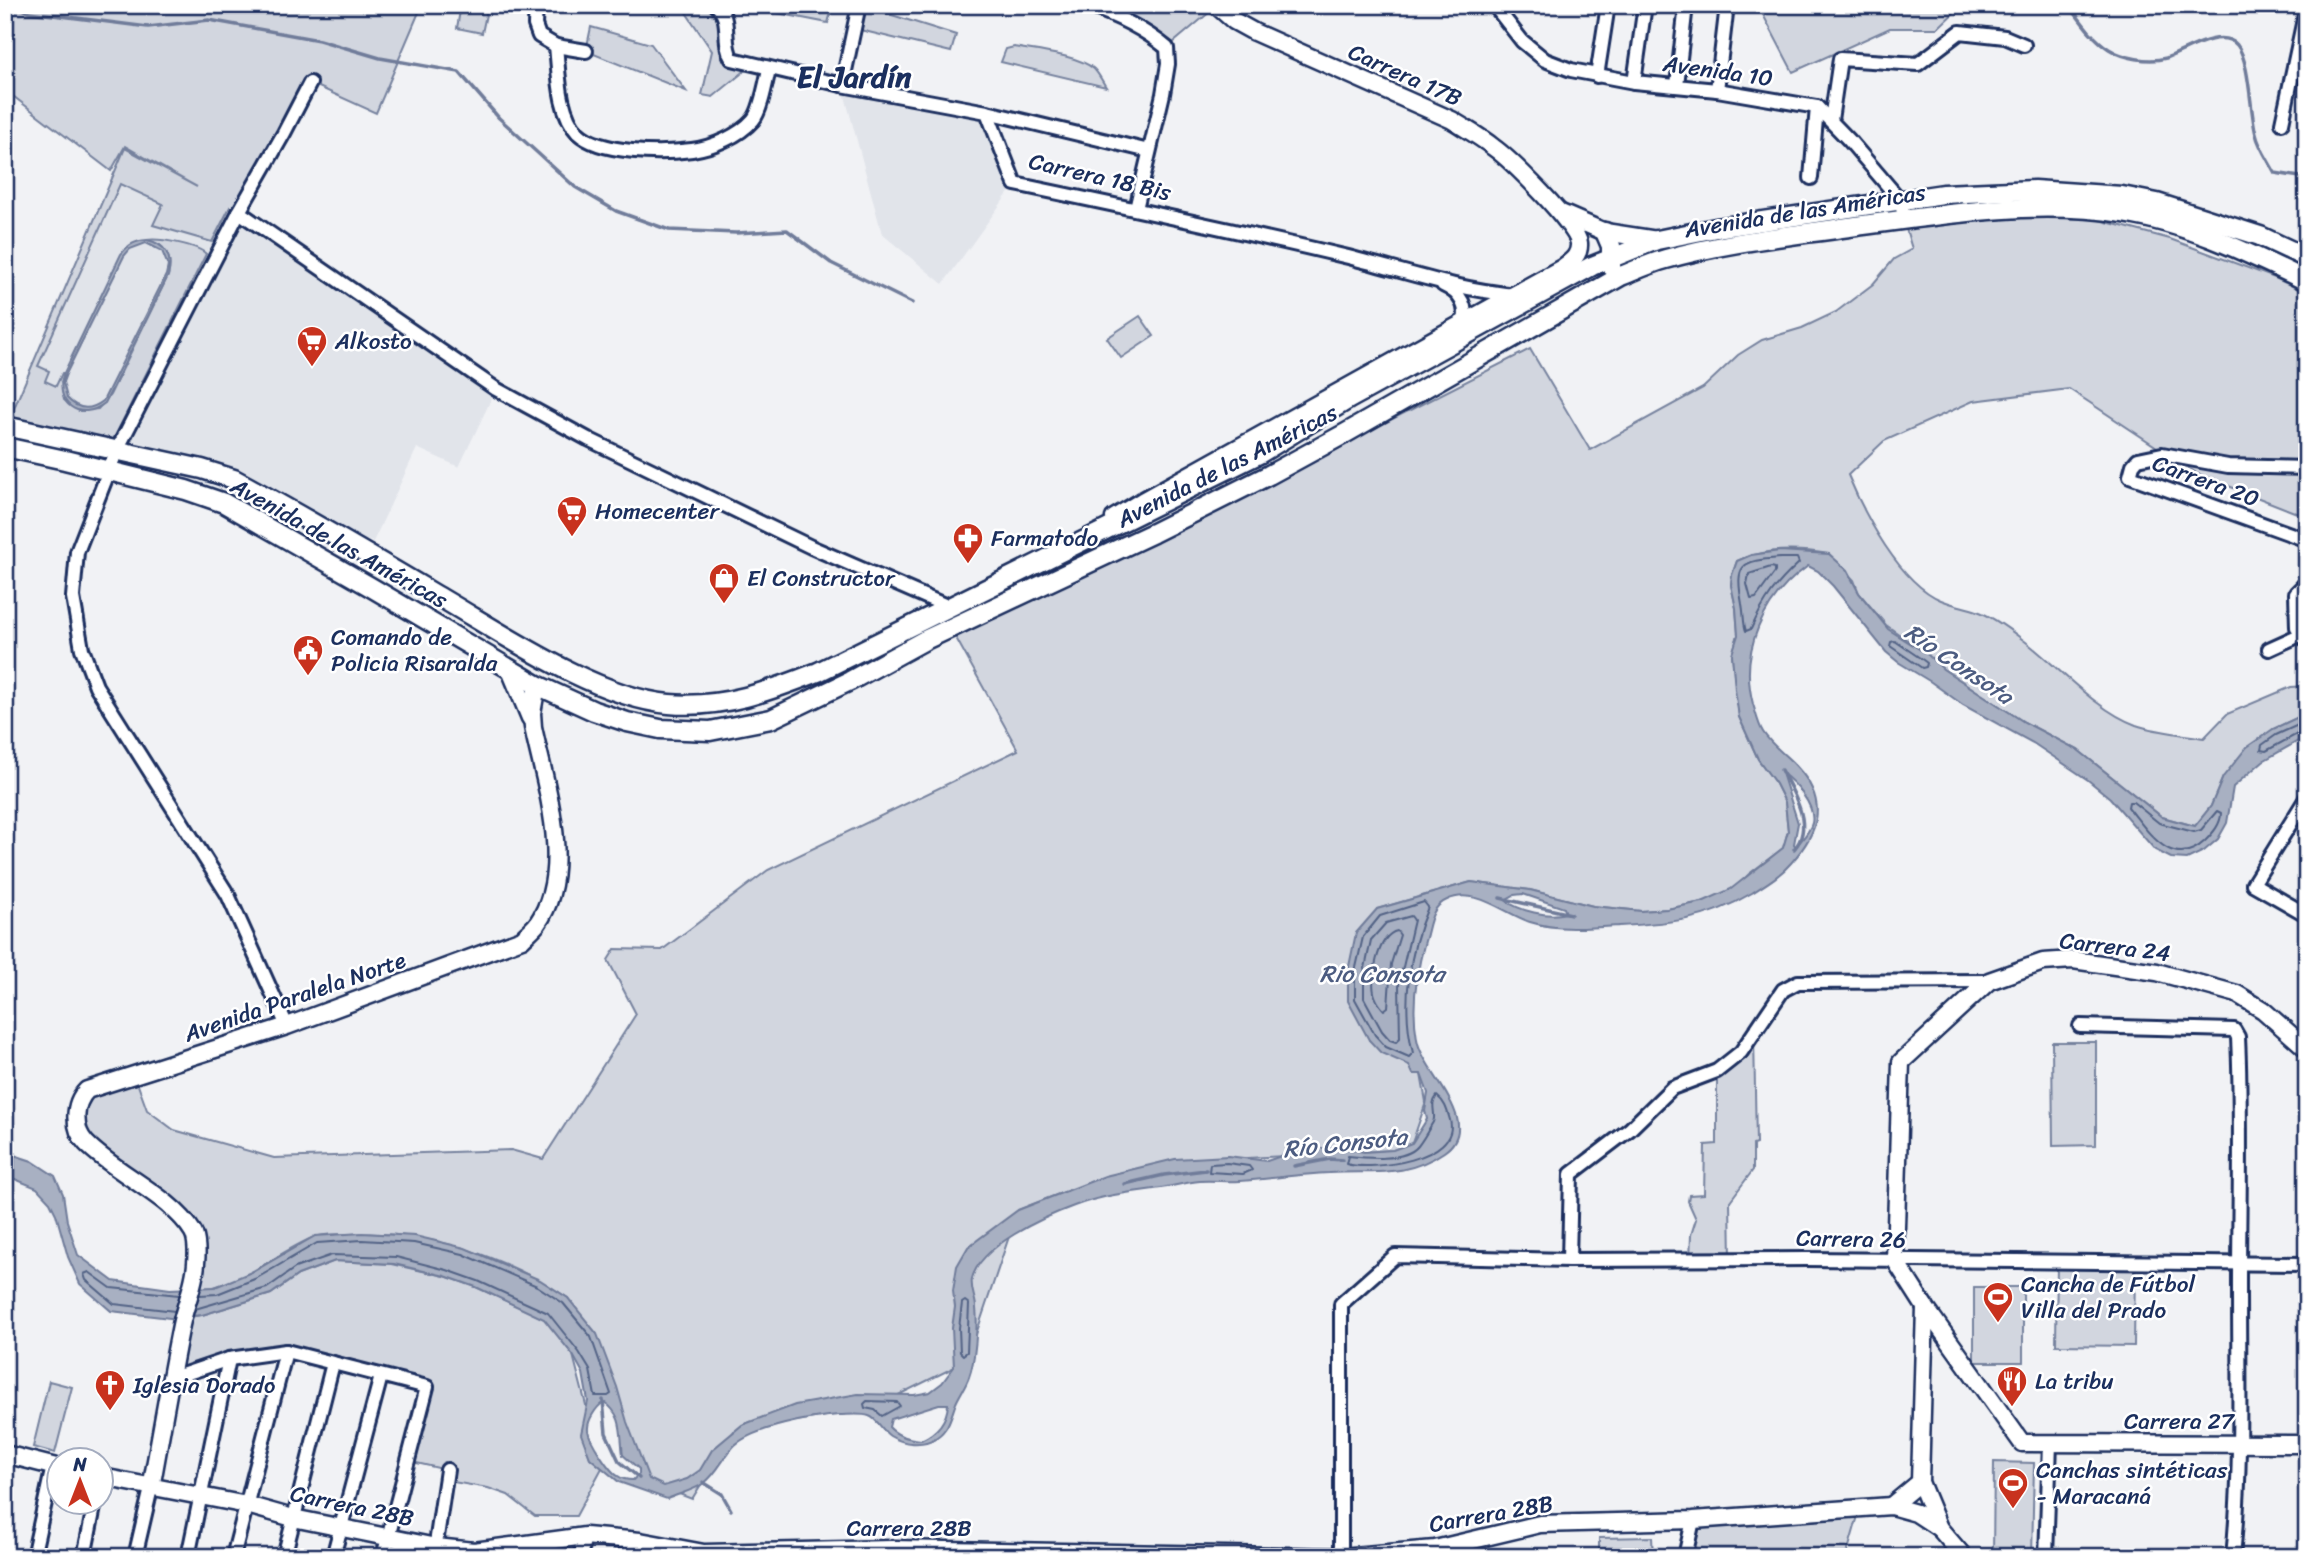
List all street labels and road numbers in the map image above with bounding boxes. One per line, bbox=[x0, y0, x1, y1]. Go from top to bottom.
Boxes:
street label: Carrera 17B bbox=[1341, 32, 1469, 118]
street label: Avenida 10 bbox=[1659, 43, 1776, 99]
street label: Carrera 18 Bis bbox=[1025, 141, 1176, 213]
street label: Avenida de las Américas bbox=[1681, 172, 1929, 250]
street label: Avenida de las Américas bbox=[1108, 392, 1345, 540]
street label: Carrera 20 bbox=[2147, 443, 2265, 519]
street label: Avenida de las Américas bbox=[222, 466, 456, 620]
street label: Carrera 24 bbox=[2057, 920, 2173, 974]
street label: Avenida Paralela Norte bbox=[178, 940, 412, 1055]
street label: Carrera 26 bbox=[1796, 1218, 1906, 1260]
street label: Carrera 27 bbox=[2124, 1401, 2236, 1442]
street label: Carrera 28B bbox=[287, 1473, 417, 1539]
street label: Carrera 28B bbox=[1426, 1483, 1556, 1545]
street label: Carrera 28B bbox=[846, 1508, 972, 1549]

